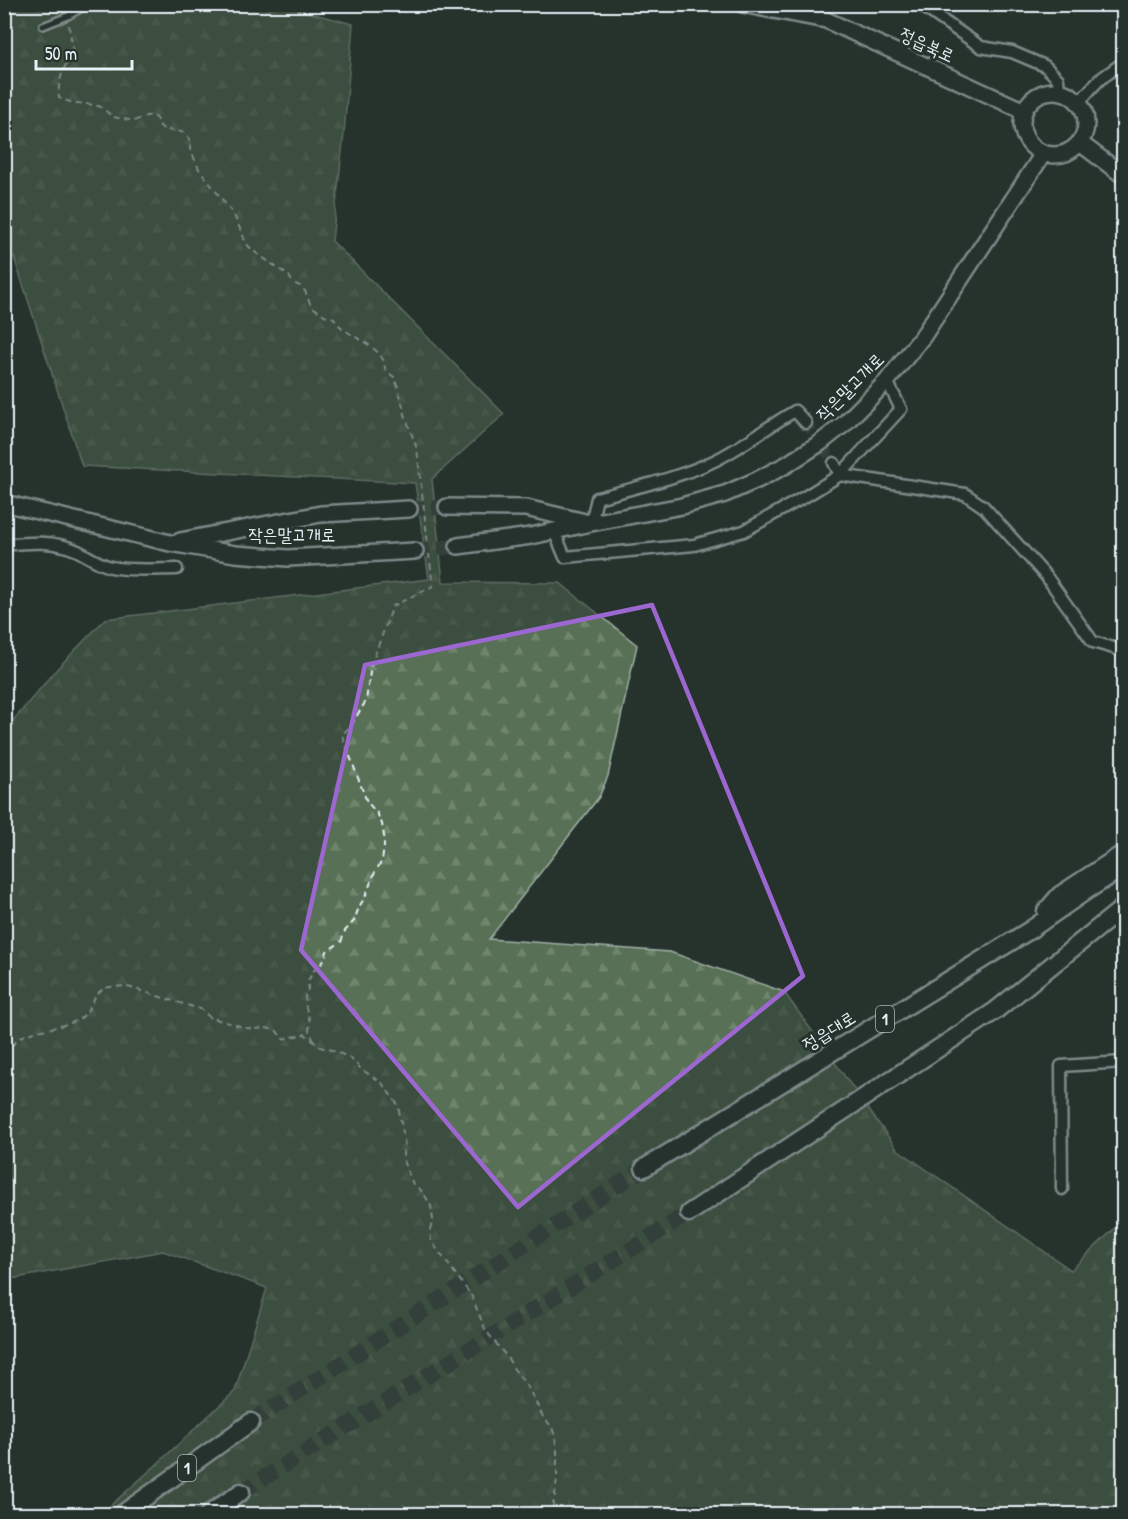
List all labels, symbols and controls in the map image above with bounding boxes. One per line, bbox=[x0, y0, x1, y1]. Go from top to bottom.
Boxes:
street label: 정읍북로 bbox=[896, 21, 959, 68]
scale bar bbox=[36, 33, 132, 71]
text: 50 m bbox=[45, 41, 77, 66]
street label: 작은말고개로 bbox=[810, 347, 889, 426]
street label: 작은말고개로 bbox=[249, 522, 335, 547]
street label: 정읍대로 bbox=[798, 1005, 860, 1057]
road number: 1 bbox=[876, 1006, 894, 1032]
road number: 1 bbox=[178, 1455, 196, 1481]

